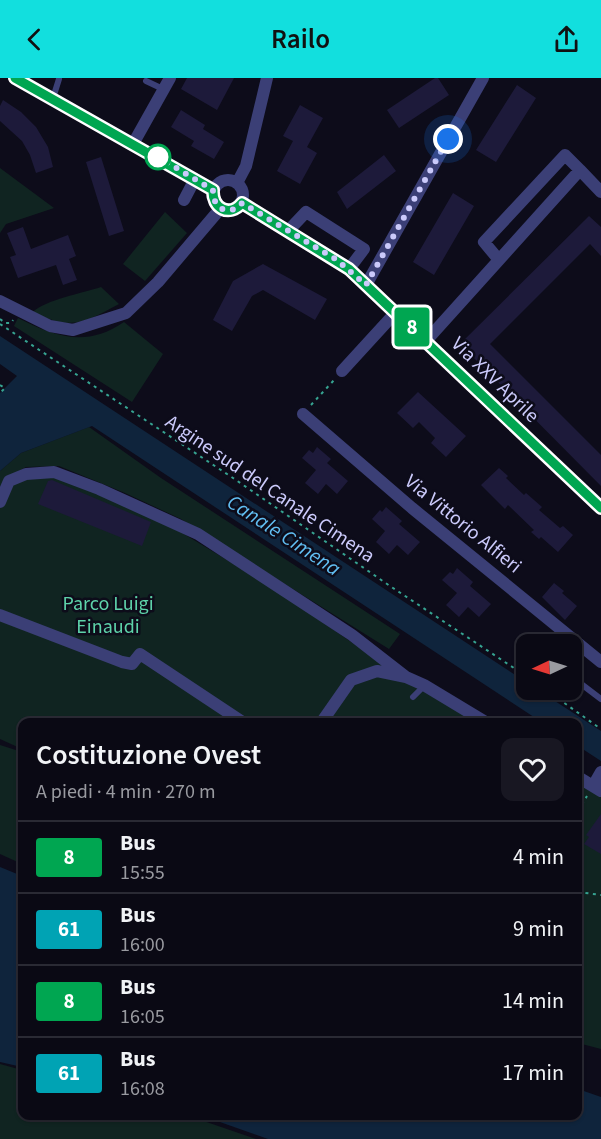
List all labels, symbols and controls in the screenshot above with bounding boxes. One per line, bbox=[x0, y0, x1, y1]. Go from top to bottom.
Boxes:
text: Railo bbox=[271, 20, 330, 59]
icon: back bbox=[18, 23, 51, 56]
icon: share bbox=[550, 23, 583, 56]
your location bbox=[433, 124, 463, 154]
unlabelled marker bbox=[145, 144, 171, 170]
line badge: 8 bbox=[392, 308, 432, 346]
text: 8 bbox=[406, 312, 418, 342]
street label: Via XXV Aprile bbox=[445, 331, 545, 429]
street label: Argine sud del Canale Cimena bbox=[161, 410, 379, 568]
street label: Via Vittorio Alfieri bbox=[398, 468, 528, 580]
water label: Canale Cimena bbox=[223, 489, 345, 581]
park label: Parco Luigi Einaudi bbox=[62, 590, 154, 641]
north arrow bbox=[516, 634, 582, 700]
map controls bbox=[516, 634, 582, 700]
text: Costituzione Ovest bbox=[36, 735, 261, 775]
button: heart bbox=[501, 738, 564, 801]
text: A piedi · 4 min · 270 m bbox=[36, 778, 216, 806]
text: Bus bbox=[120, 827, 156, 859]
text: 4 min bbox=[513, 841, 564, 873]
text: 8 bbox=[63, 842, 75, 872]
text: 15:55 bbox=[120, 859, 165, 887]
text: Bus bbox=[120, 899, 156, 931]
text: 9 min bbox=[513, 913, 564, 945]
text: 61 bbox=[58, 914, 80, 944]
text: 16:00 bbox=[120, 931, 165, 959]
text: Bus bbox=[120, 971, 156, 1003]
text: 14 min bbox=[502, 985, 564, 1017]
text: 8 bbox=[63, 986, 75, 1016]
text: 16:05 bbox=[120, 1003, 165, 1031]
text: Bus bbox=[120, 1043, 156, 1075]
text: 17 min bbox=[502, 1057, 564, 1089]
text: 61 bbox=[58, 1058, 80, 1088]
text: 16:08 bbox=[120, 1075, 165, 1103]

